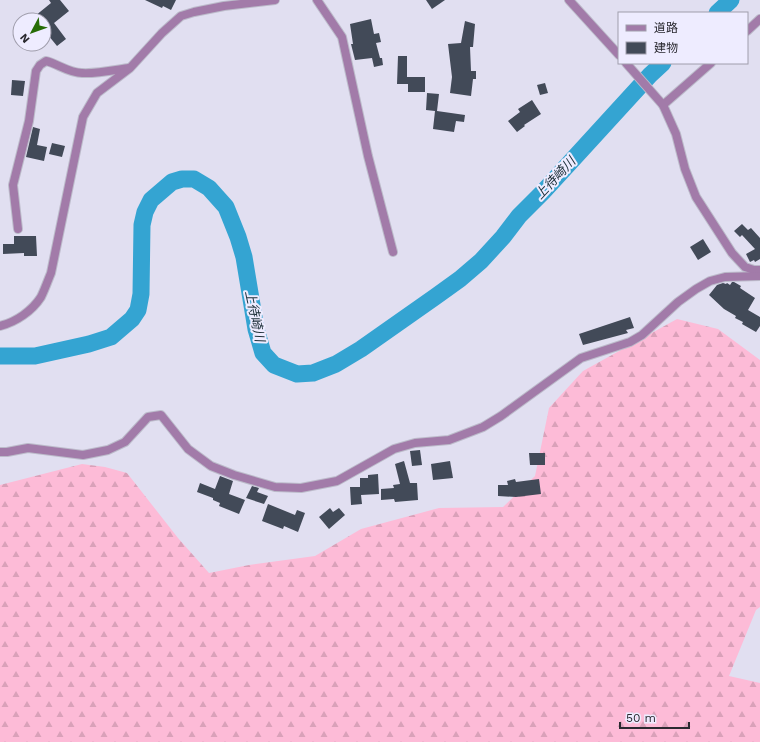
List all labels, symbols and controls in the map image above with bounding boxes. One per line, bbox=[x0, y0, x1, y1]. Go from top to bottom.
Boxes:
north arrow bbox=[12, 12, 52, 52]
legend bbox=[618, 12, 748, 64]
text: 道路 bbox=[654, 21, 678, 35]
text: N bbox=[17, 31, 32, 46]
text: 建物 bbox=[654, 41, 678, 55]
water label: 上待崎川 bbox=[532, 152, 580, 202]
water label: 上待崎川 bbox=[242, 289, 268, 345]
scale bar bbox=[620, 704, 689, 730]
text: 50 m bbox=[626, 711, 656, 725]

